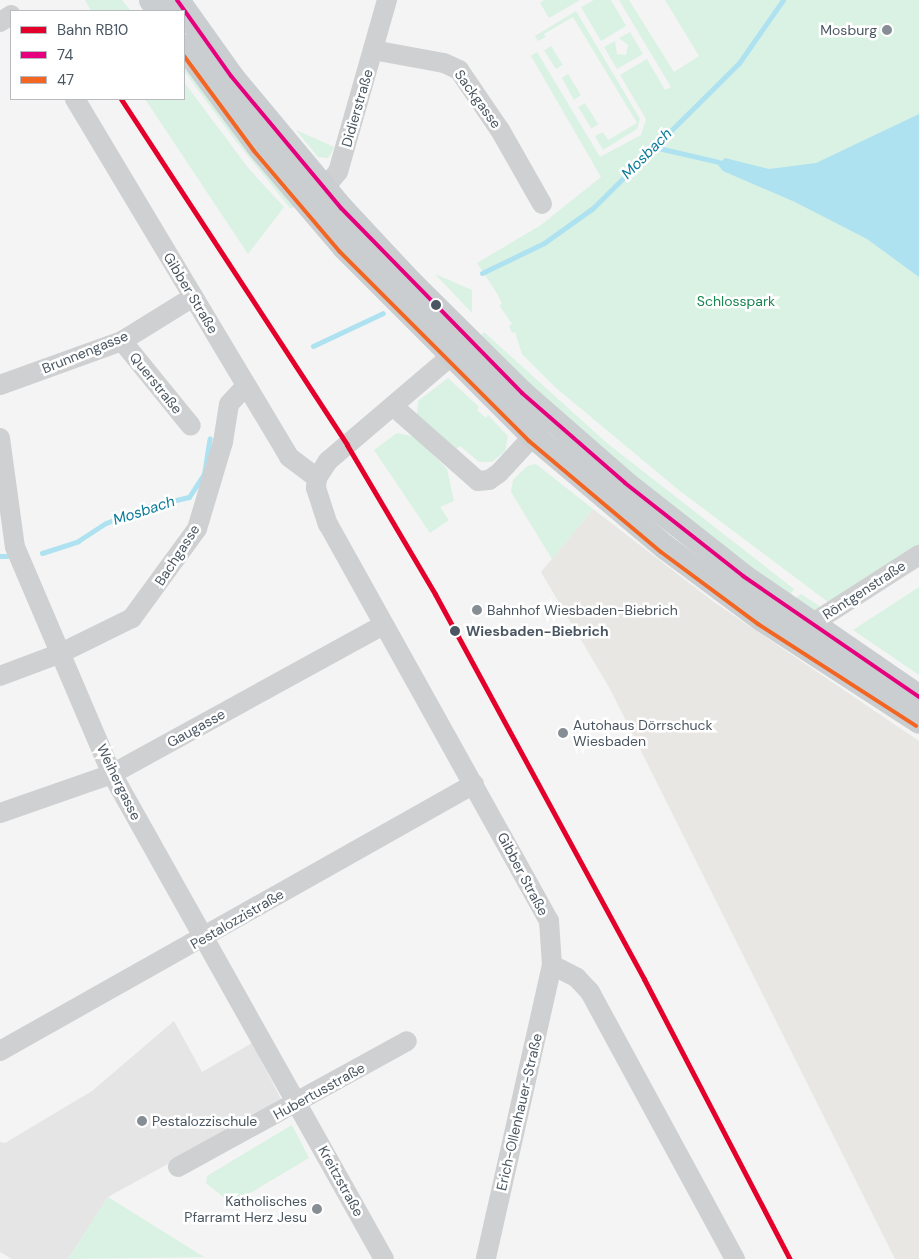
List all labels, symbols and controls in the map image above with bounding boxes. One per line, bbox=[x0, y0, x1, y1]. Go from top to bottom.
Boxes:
legend bbox=[10, 10, 185, 100]
text: Bahn RB10 bbox=[57, 20, 128, 40]
place label: Mosburg bbox=[820, 22, 877, 38]
marker: Mosburg bbox=[881, 24, 893, 36]
text: 74 bbox=[57, 45, 73, 65]
street label: Sackgasse bbox=[451, 66, 505, 132]
street label: Didierstraße bbox=[338, 67, 376, 149]
text: 47 bbox=[57, 70, 74, 90]
water label: Mosbach bbox=[618, 125, 676, 183]
street label: Gibber Straße bbox=[160, 249, 222, 337]
park label: Schlosspark bbox=[697, 293, 775, 309]
unlabelled marker bbox=[431, 300, 441, 310]
street label: Brunnengasse bbox=[40, 327, 130, 377]
street label: Querstraße bbox=[126, 349, 186, 417]
water label: Mosbach bbox=[111, 493, 177, 529]
street label: Bachgasse bbox=[151, 521, 203, 589]
street label: Röntgenstraße bbox=[819, 557, 909, 623]
place label: Bahnhof Wiesbaden-Biebrich bbox=[487, 602, 678, 618]
marker: Bahnhof Wiesbaden-Biebrich bbox=[471, 604, 483, 616]
place label: Wiesbaden-Biebrich bbox=[466, 623, 609, 639]
marker: Wiesbaden-Biebrich bbox=[448, 624, 462, 638]
street label: Gaugasse bbox=[164, 705, 228, 751]
place label: Autohaus Dörrschuck Wiesbaden bbox=[573, 717, 713, 750]
marker: Autohaus Dörrschuck Wiesbaden bbox=[557, 727, 569, 739]
street label: Weihergasse bbox=[93, 741, 145, 823]
street label: Gibber Straße bbox=[494, 830, 552, 918]
street label: Pestalozzistraße bbox=[187, 885, 287, 953]
street label: Erich-Ollenhauer-Straße bbox=[493, 1032, 545, 1192]
street label: Hubertusstraße bbox=[270, 1059, 368, 1123]
place label: Pestalozzischule bbox=[152, 1113, 257, 1129]
marker: Pestalozzischule bbox=[136, 1115, 148, 1127]
street label: Kreitzstraße bbox=[315, 1143, 367, 1219]
place label: Katholisches Pfarramt Herz Jesu bbox=[184, 1193, 307, 1226]
marker: Katholisches Pfarramt Herz Jesu bbox=[311, 1203, 323, 1215]

